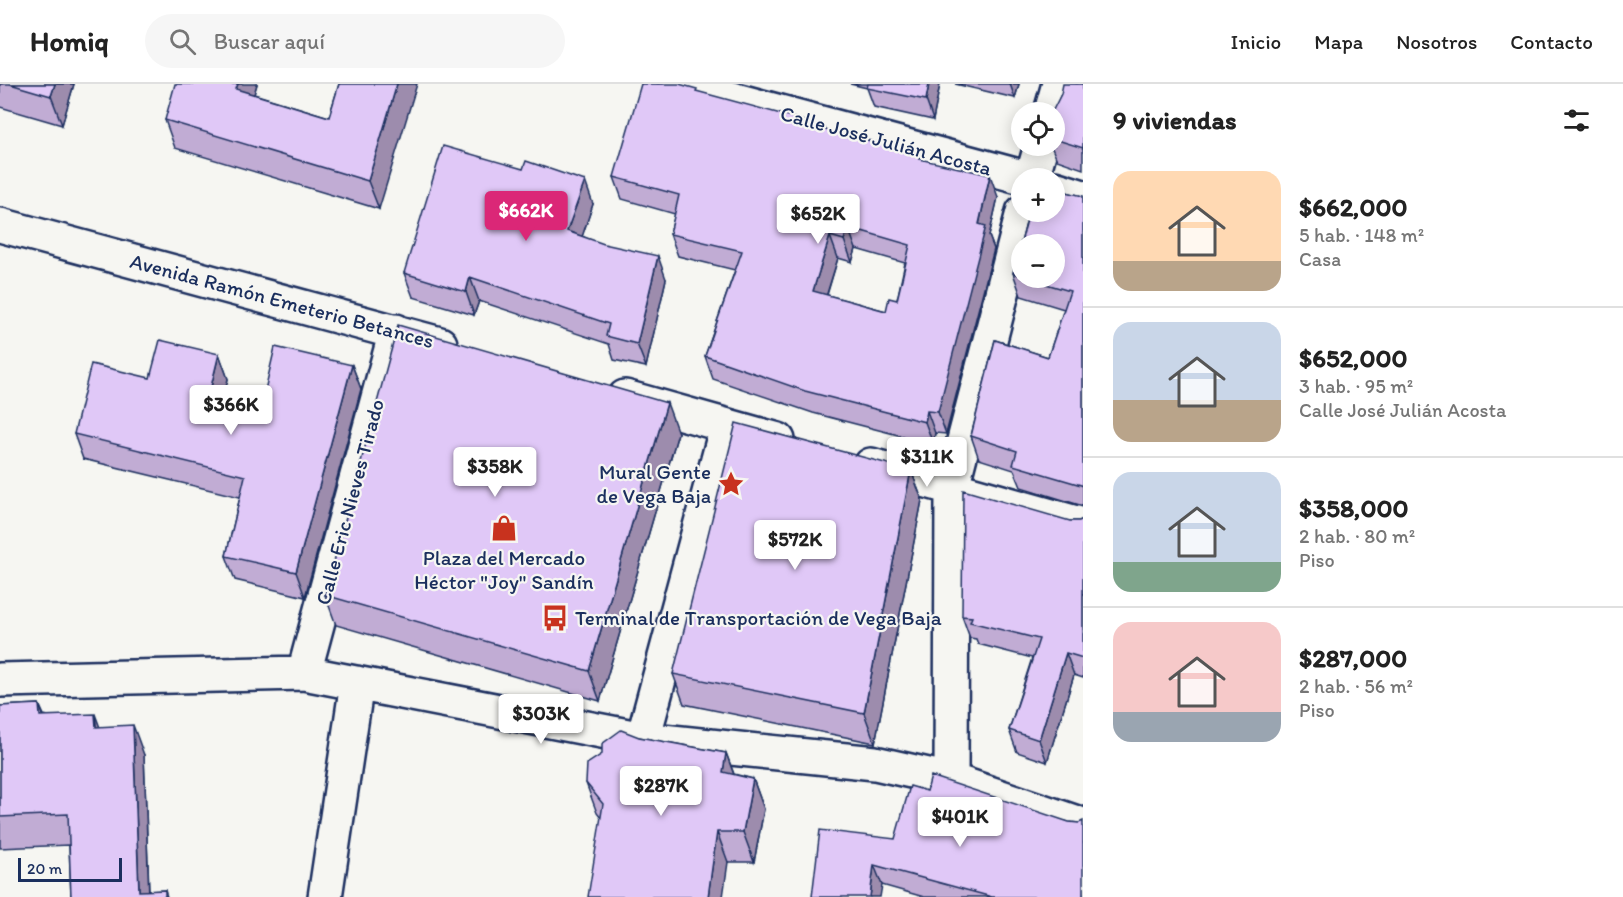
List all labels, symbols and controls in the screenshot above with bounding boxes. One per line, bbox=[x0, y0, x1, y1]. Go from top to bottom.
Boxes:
search box bbox=[145, 14, 565, 68]
text: Homiq bbox=[30, 24, 109, 58]
icon: search bbox=[166, 25, 199, 58]
text: Buscar aquí bbox=[214, 28, 325, 55]
text: Inicio bbox=[1231, 29, 1281, 54]
text: Mapa bbox=[1314, 29, 1363, 54]
text: Nosotros bbox=[1396, 29, 1477, 54]
text: Contacto bbox=[1510, 29, 1593, 54]
street label: Calle José Julián Acosta bbox=[778, 100, 995, 181]
map controls bbox=[1011, 102, 1065, 288]
button: locate bbox=[1011, 102, 1065, 156]
text: 9 viviendas bbox=[1113, 104, 1237, 136]
icon: filters bbox=[1560, 104, 1593, 137]
button: + bbox=[1011, 168, 1065, 222]
pin: $662K bbox=[484, 191, 568, 242]
text: $662,000 bbox=[1299, 191, 1408, 223]
pin: $652K bbox=[776, 194, 860, 245]
icon: home bbox=[1161, 195, 1233, 267]
text: $662K bbox=[499, 198, 553, 222]
text: $652K bbox=[791, 201, 845, 225]
text: 5 hab. · 148 m² bbox=[1299, 223, 1424, 247]
button: − bbox=[1011, 234, 1065, 288]
text: Casa bbox=[1299, 247, 1341, 271]
street label: Avenida Ramón Emeterio Betances bbox=[127, 248, 437, 353]
text: $652,000 bbox=[1299, 342, 1407, 374]
icon: home bbox=[1161, 346, 1233, 418]
text: 3 hab. · 95 m² bbox=[1299, 374, 1413, 398]
pin: $366K bbox=[189, 385, 273, 436]
text: $366K bbox=[204, 392, 258, 416]
street label: Calle Eric Nieves Tirado bbox=[310, 396, 389, 608]
text: Calle José Julián Acosta bbox=[1299, 398, 1506, 422]
pin: $311K bbox=[885, 437, 969, 488]
text: $311K bbox=[901, 444, 953, 468]
pin: $358K bbox=[453, 447, 537, 498]
text: $358K bbox=[467, 454, 523, 478]
place label: Mural Gente de Vega Baja bbox=[596, 459, 711, 508]
place icon: Mural Gente de Vega Baja bbox=[716, 469, 746, 499]
text: $358,000 bbox=[1299, 492, 1408, 524]
icon: home bbox=[1161, 496, 1233, 568]
shop icon: Plaza del Mercado Héctor "Joy" Sandín bbox=[489, 513, 519, 543]
pin: $572K bbox=[753, 520, 837, 571]
text: 2 hab. · 80 m² bbox=[1299, 524, 1415, 548]
text: $572K bbox=[768, 527, 822, 551]
place label: Plaza del Mercado Héctor "Joy" Sandín bbox=[414, 545, 594, 594]
text: Piso bbox=[1299, 548, 1335, 572]
bus stop icon: Terminal de Transportación de Vega Baja bbox=[540, 603, 570, 633]
place label: Terminal de Transportación de Vega Baja bbox=[575, 605, 942, 630]
text: $287,000 bbox=[1299, 642, 1407, 674]
icon: home bbox=[1161, 646, 1233, 718]
text: 2 hab. · 56 m² bbox=[1299, 674, 1413, 698]
pin: $303K bbox=[499, 694, 583, 745]
text: Piso bbox=[1299, 698, 1335, 722]
text: $303K bbox=[512, 701, 570, 725]
pin: $287K bbox=[619, 766, 703, 817]
text: $287K bbox=[634, 773, 688, 797]
pin: $401K bbox=[918, 797, 1002, 848]
text: $401K bbox=[932, 804, 988, 828]
scale bar bbox=[18, 855, 122, 882]
text: 20 m bbox=[27, 859, 62, 878]

